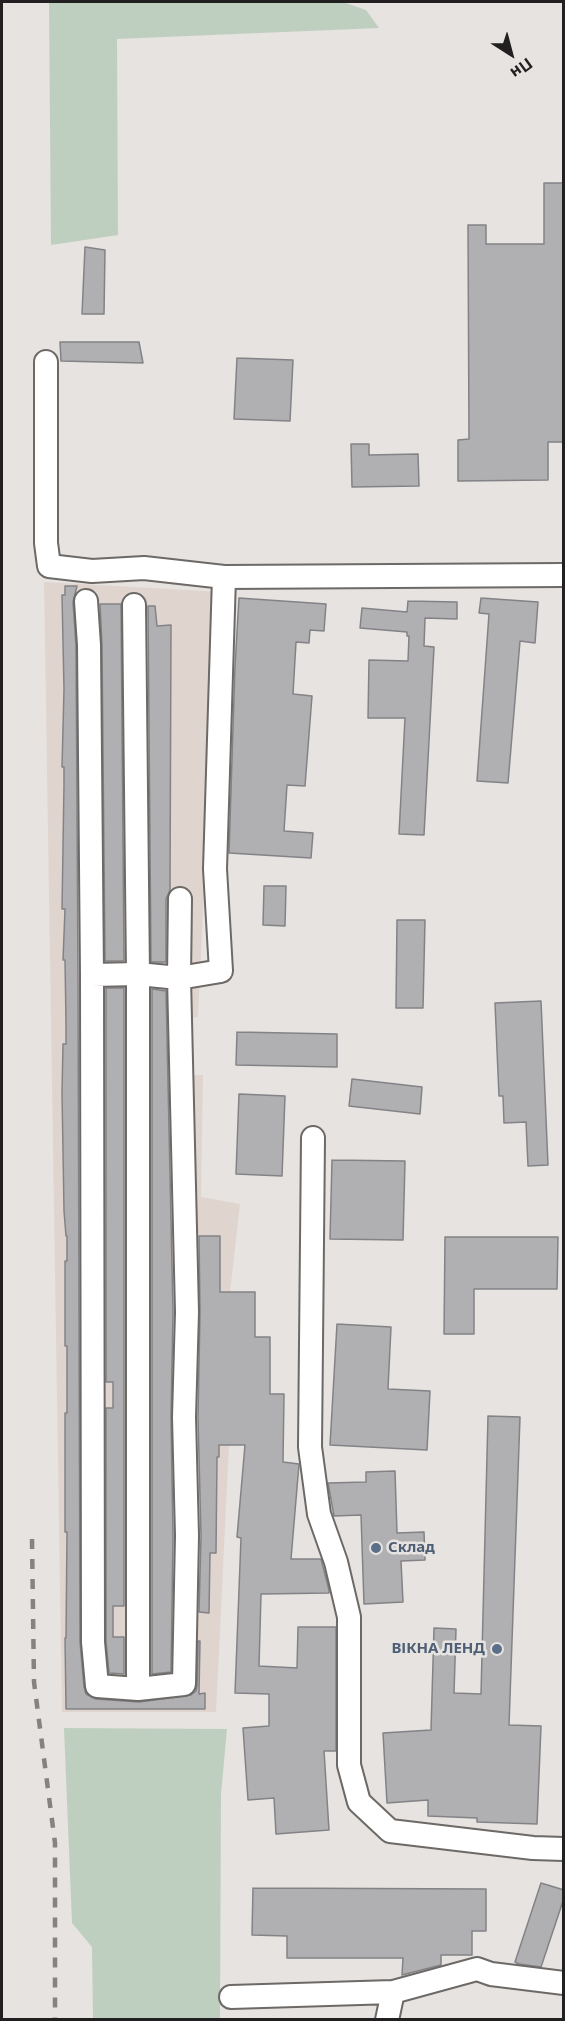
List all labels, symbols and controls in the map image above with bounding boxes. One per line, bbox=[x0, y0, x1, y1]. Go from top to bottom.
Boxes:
north arrow bbox=[481, 24, 541, 84]
text: Пн bbox=[506, 53, 537, 84]
place label: Склад bbox=[388, 1539, 435, 1557]
marker: Склад bbox=[369, 1541, 383, 1555]
place label: ВІКНА ЛЕНД bbox=[391, 1640, 485, 1658]
marker: ВІКНА ЛЕНД bbox=[490, 1642, 504, 1656]

